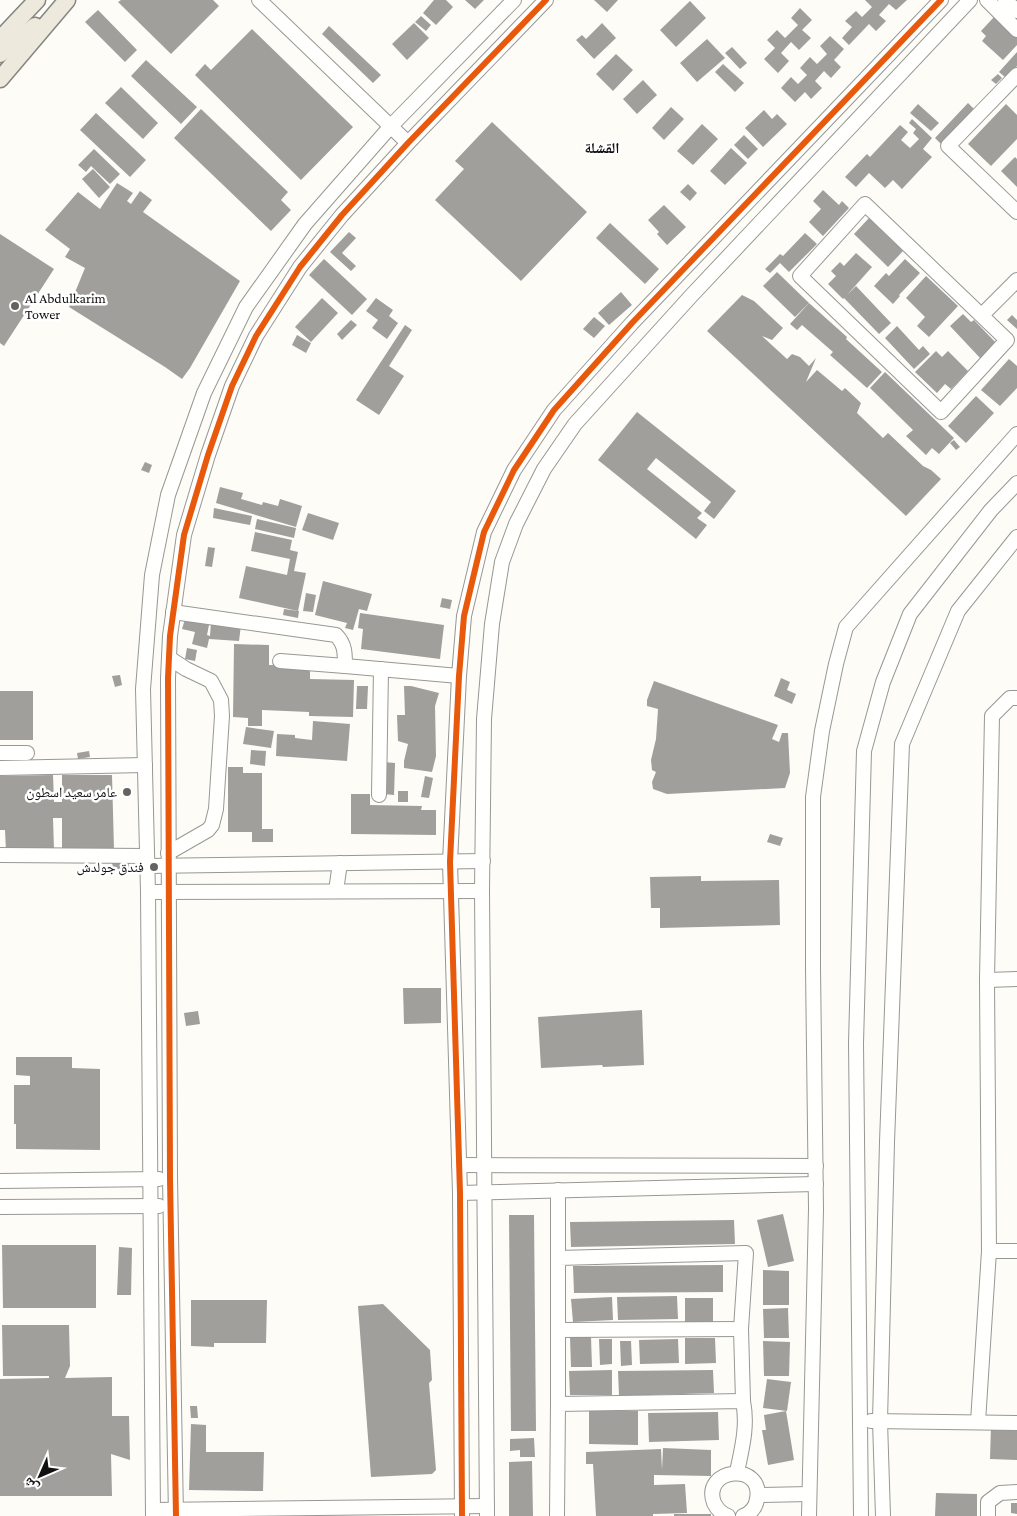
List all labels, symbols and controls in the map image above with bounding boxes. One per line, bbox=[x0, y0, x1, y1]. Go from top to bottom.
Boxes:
district label: القشلة bbox=[585, 140, 619, 156]
place label: Al Abdulkarim Tower bbox=[25, 290, 106, 322]
marker: Al Abdulkarim Tower bbox=[9, 300, 21, 312]
place label: عامر سعيد اسطون bbox=[26, 784, 117, 801]
marker: عامر سعيد اسطون bbox=[121, 786, 133, 798]
place label: فندق جولدش bbox=[76, 859, 144, 876]
marker: فندق جولدش bbox=[148, 861, 160, 873]
north arrow bbox=[15, 1451, 65, 1501]
text: ش bbox=[20, 1473, 42, 1496]

